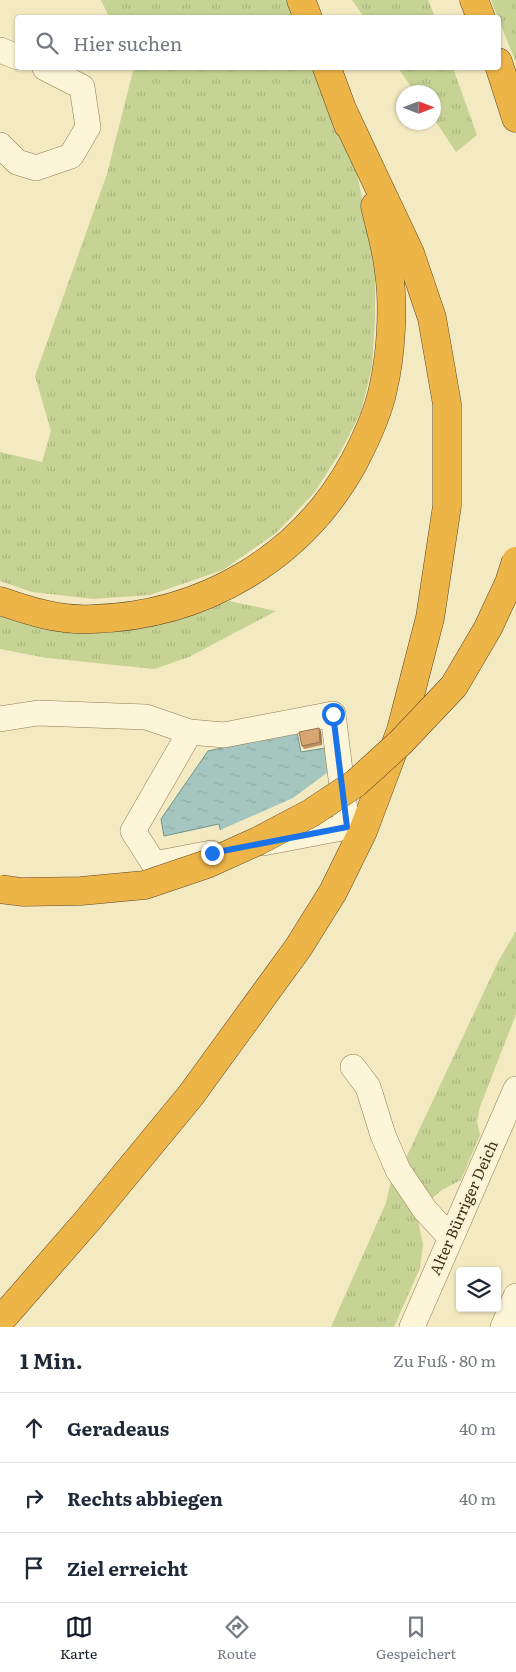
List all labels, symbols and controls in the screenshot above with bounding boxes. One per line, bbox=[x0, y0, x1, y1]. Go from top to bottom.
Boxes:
search box bbox=[15, 15, 501, 70]
icon: search bbox=[33, 29, 61, 57]
text: Hier suchen bbox=[73, 29, 182, 57]
north arrow bbox=[396, 85, 441, 130]
route start bbox=[322, 703, 345, 726]
route end bbox=[201, 842, 224, 865]
street label: Alter Bürriger Deich bbox=[423, 1136, 503, 1279]
map controls bbox=[456, 1267, 501, 1312]
button: layers bbox=[456, 1267, 501, 1312]
text: 1 Min. bbox=[20, 1344, 83, 1375]
text: Zu Fuß · 80 m bbox=[393, 1348, 496, 1372]
icon: ahead bbox=[20, 1414, 48, 1442]
text: Geradeaus bbox=[67, 1414, 169, 1442]
text: 40 m bbox=[459, 1416, 496, 1440]
icon: right bbox=[20, 1484, 48, 1512]
text: Rechts abbiegen bbox=[67, 1484, 223, 1512]
text: 40 m bbox=[459, 1486, 496, 1510]
icon: arrive bbox=[20, 1554, 48, 1582]
text: Ziel erreicht bbox=[67, 1554, 188, 1582]
tab: Karte bbox=[60, 1613, 97, 1663]
tab: Route bbox=[217, 1613, 256, 1663]
tab: Gespeichert bbox=[376, 1613, 456, 1663]

